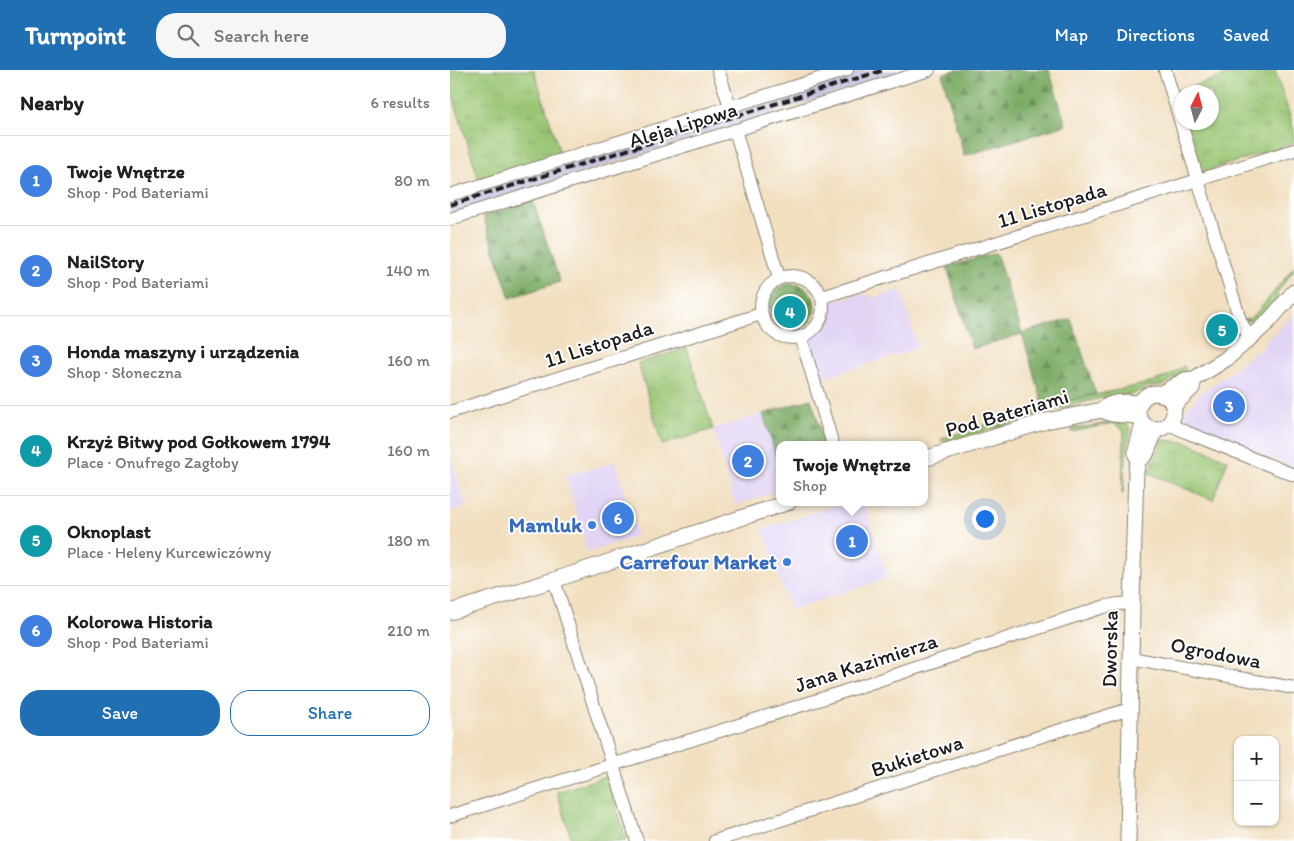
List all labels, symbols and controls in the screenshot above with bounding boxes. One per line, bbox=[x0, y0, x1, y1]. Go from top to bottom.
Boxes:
search box bbox=[156, 13, 506, 58]
text: Turnpoint bbox=[25, 21, 126, 50]
icon: search bbox=[174, 21, 202, 49]
text: Search here bbox=[214, 24, 309, 47]
text: Map bbox=[1055, 24, 1088, 46]
text: Directions bbox=[1116, 24, 1195, 46]
text: Saved bbox=[1223, 24, 1269, 46]
north arrow bbox=[1174, 85, 1219, 130]
text: Nearby bbox=[20, 90, 84, 115]
text: 6 results bbox=[370, 93, 430, 112]
street label: Aleja Lipowa bbox=[626, 96, 740, 153]
text: Twoje Wnętrze bbox=[67, 160, 185, 183]
text: 1 bbox=[32, 171, 40, 190]
text: 80 m bbox=[394, 171, 430, 190]
street label: 11 Listopada bbox=[994, 176, 1109, 233]
text: Shop · Pod Bateriami bbox=[67, 183, 209, 202]
text: NailStory bbox=[67, 250, 144, 273]
text: 2 bbox=[32, 261, 40, 280]
text: 140 m bbox=[386, 261, 430, 280]
text: Shop · Pod Bateriami bbox=[67, 273, 209, 292]
pin: 4 bbox=[774, 293, 806, 331]
pin: 5 bbox=[1206, 311, 1238, 349]
street label: 11 Listopada bbox=[541, 314, 656, 373]
text: Honda maszyny i urządzenia bbox=[67, 340, 299, 363]
text: 3 bbox=[32, 351, 40, 370]
text: 160 m bbox=[387, 351, 430, 370]
text: Shop · Słoneczna bbox=[67, 363, 182, 382]
street label: Pod Bateriami bbox=[942, 383, 1071, 442]
pin: 3 bbox=[1213, 387, 1245, 425]
text: Krzyż Bitwy pod Gołkowem 1794 bbox=[67, 430, 330, 453]
text: 4 bbox=[31, 441, 41, 460]
text: 160 m bbox=[387, 441, 430, 460]
popup bbox=[776, 441, 928, 506]
pin: 2 bbox=[732, 442, 764, 480]
text: Place · Onufrego Zagłoby bbox=[67, 453, 238, 472]
text: Twoje Wnętrze bbox=[793, 453, 911, 476]
text: Shop bbox=[793, 476, 827, 495]
pin: 6 bbox=[602, 499, 634, 537]
your location bbox=[972, 506, 998, 532]
place label: Mamluk bbox=[509, 512, 583, 537]
marker: Mamluk bbox=[586, 519, 598, 531]
text: Oknoplast bbox=[67, 520, 151, 543]
pin: 1 bbox=[836, 522, 868, 560]
text: 5 bbox=[32, 531, 40, 550]
text: 180 m bbox=[387, 531, 430, 550]
text: Place · Heleny Kurcewiczówny bbox=[67, 543, 271, 562]
place label: Carrefour Market bbox=[619, 549, 777, 574]
marker: Carrefour Market bbox=[781, 556, 793, 568]
text: Kolorowa Historia bbox=[67, 610, 213, 633]
street label: Dworska bbox=[1096, 610, 1123, 688]
text: 6 bbox=[32, 621, 40, 640]
text: 210 m bbox=[387, 621, 430, 640]
street label: Jana Kazimierza bbox=[791, 628, 940, 697]
street label: Ogrodowa bbox=[1169, 631, 1264, 674]
text: Shop · Pod Bateriami bbox=[67, 633, 209, 652]
button: Save bbox=[20, 690, 220, 736]
button: Share bbox=[230, 690, 430, 736]
street label: Bukietowa bbox=[868, 729, 966, 782]
map controls bbox=[1234, 736, 1279, 826]
button: + bbox=[1234, 736, 1279, 781]
button: − bbox=[1234, 781, 1279, 826]

